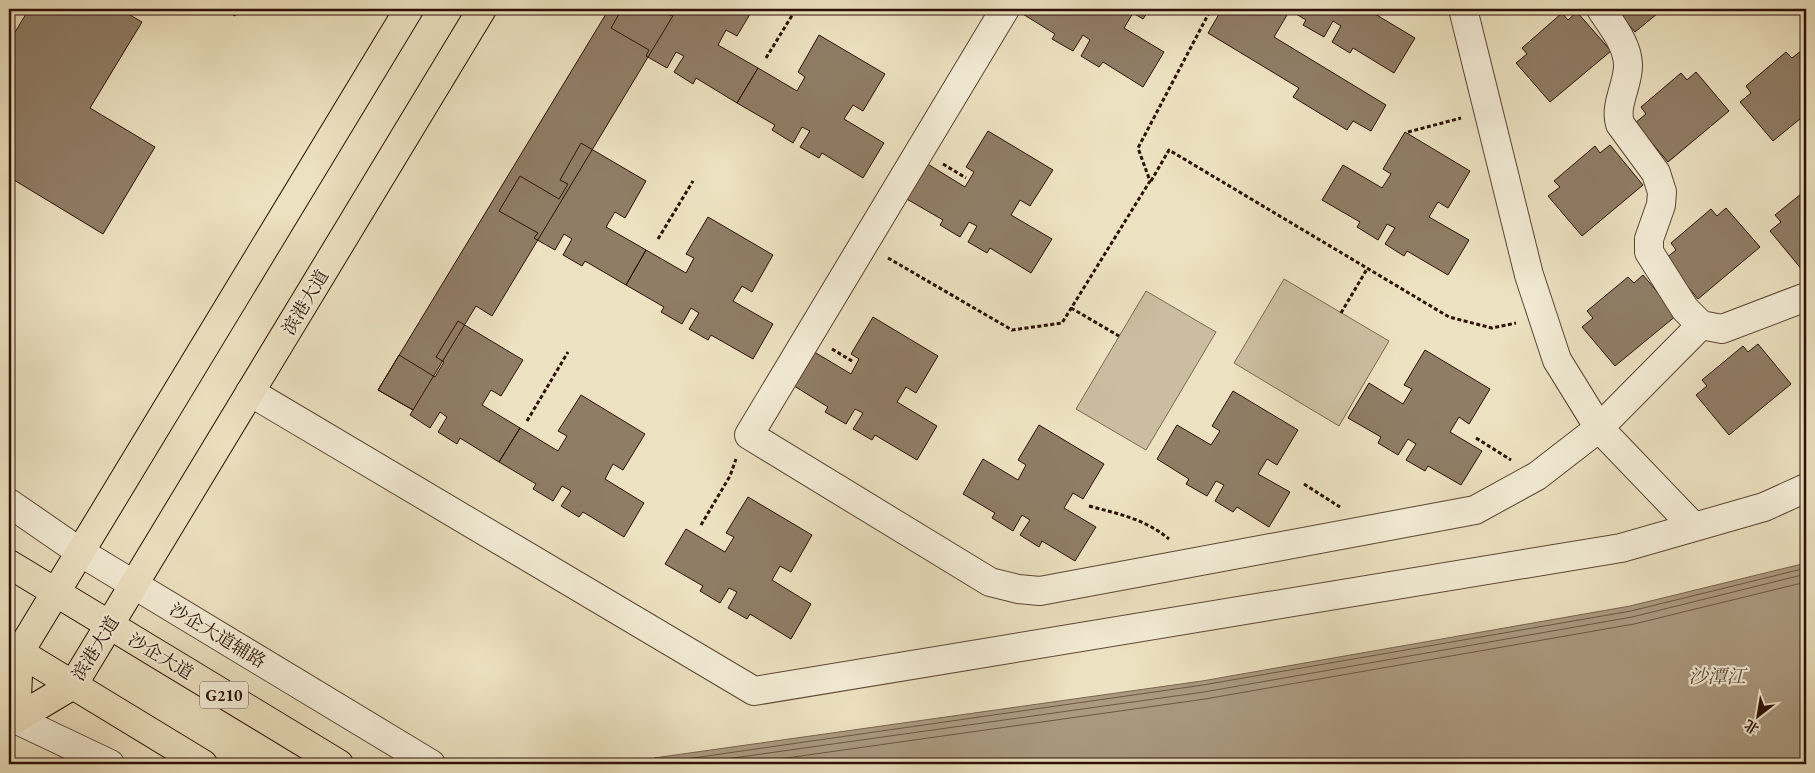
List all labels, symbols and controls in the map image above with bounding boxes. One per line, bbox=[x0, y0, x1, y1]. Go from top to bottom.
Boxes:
street label: 滨港大道 bbox=[277, 265, 333, 339]
street label: 沙企大道辅路 bbox=[166, 597, 270, 673]
street label: 滨港大道 bbox=[66, 611, 124, 685]
street label: 沙企大道 bbox=[124, 628, 198, 684]
water label: 沙潭江 bbox=[1688, 664, 1748, 689]
road number: G210 bbox=[200, 682, 248, 708]
north arrow bbox=[1732, 690, 1782, 740]
text: 北 bbox=[1741, 716, 1762, 738]

